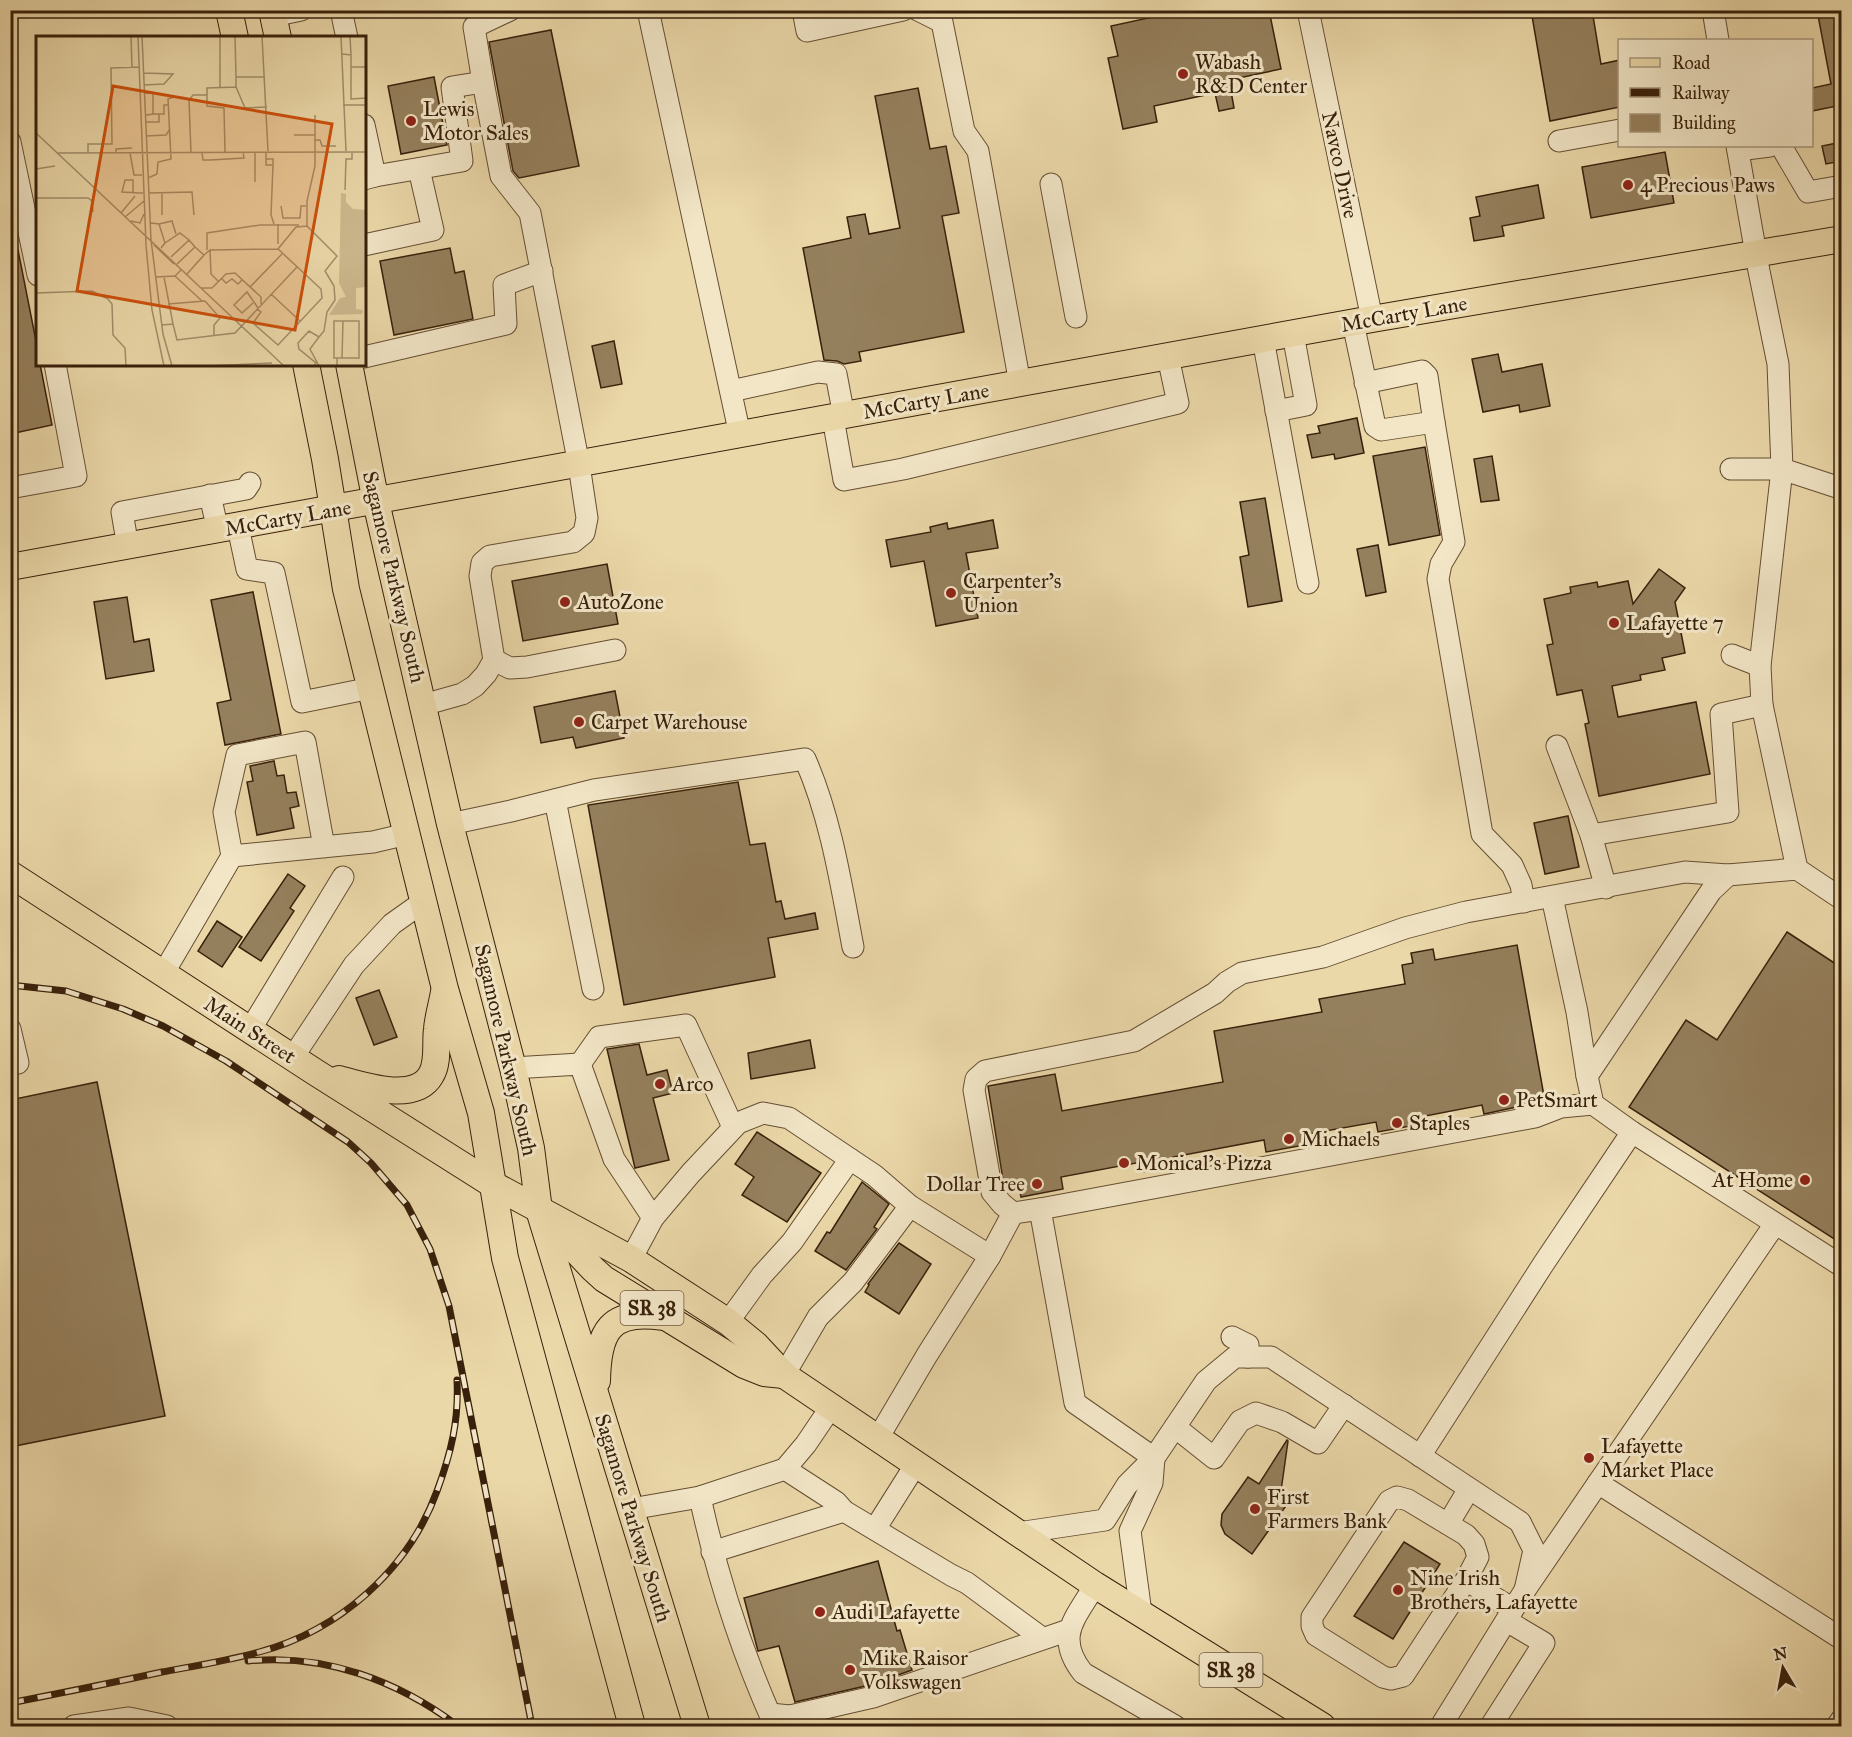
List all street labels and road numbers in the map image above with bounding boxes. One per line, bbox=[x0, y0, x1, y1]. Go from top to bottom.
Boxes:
street label: Navco Drive bbox=[1316, 109, 1364, 221]
street label: McCarty Lane bbox=[1339, 290, 1469, 338]
street label: McCarty Lane bbox=[861, 377, 991, 425]
street label: Sagamore Parkway South bbox=[357, 469, 431, 686]
street label: McCarty Lane bbox=[223, 494, 353, 542]
street label: Sagamore Parkway South bbox=[469, 942, 543, 1159]
street label: Main Street bbox=[199, 991, 301, 1070]
road number: SR 38 bbox=[620, 1291, 684, 1325]
street label: Sagamore Parkway South bbox=[589, 1411, 677, 1626]
road number: SR 38 bbox=[1200, 1653, 1262, 1687]

